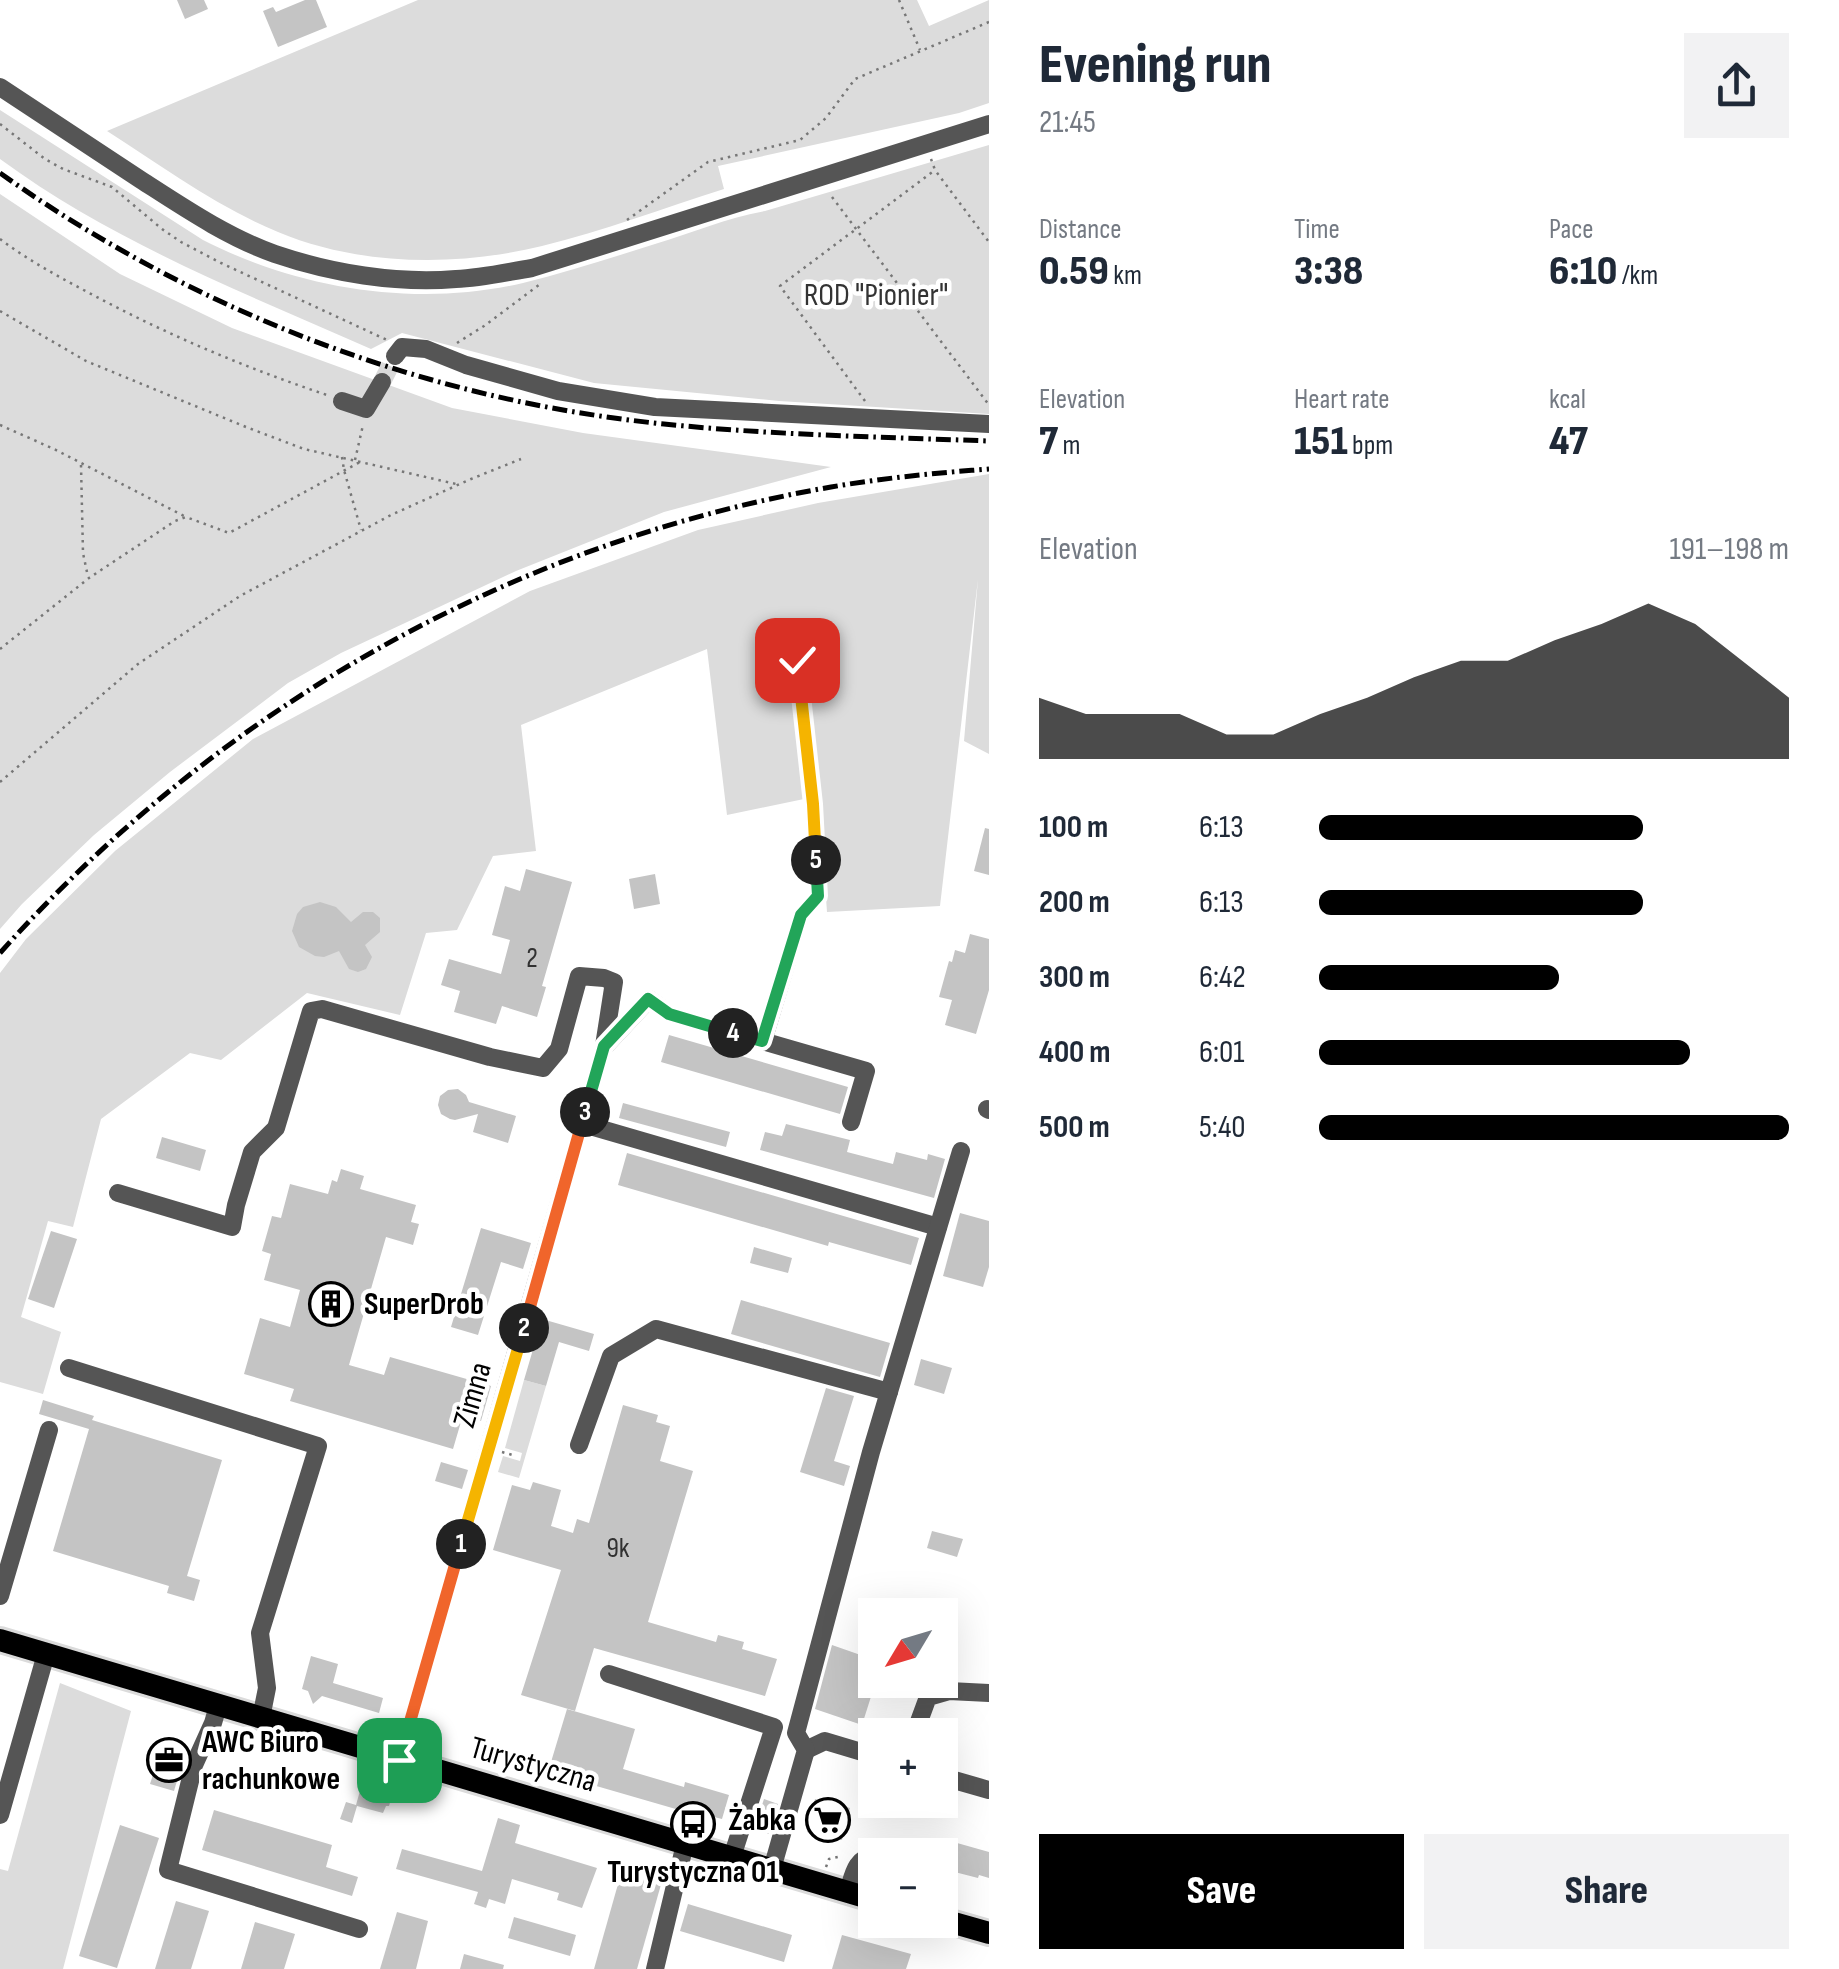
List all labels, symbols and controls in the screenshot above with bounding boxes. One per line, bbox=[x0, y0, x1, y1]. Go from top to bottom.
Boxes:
text: Evening run bbox=[1039, 32, 1272, 99]
button: share bbox=[1684, 33, 1789, 138]
text: 21:45 bbox=[1039, 103, 1096, 142]
text: Distance bbox=[1039, 213, 1122, 246]
text: Time bbox=[1294, 213, 1340, 246]
text: Pace bbox=[1549, 213, 1594, 246]
text: 0.59 bbox=[1039, 246, 1109, 297]
text: 3:38 bbox=[1294, 246, 1363, 297]
text: 6:10 bbox=[1549, 246, 1617, 297]
text: km bbox=[1109, 259, 1142, 292]
text: /km bbox=[1617, 259, 1658, 292]
park label: ROD "Pionier" bbox=[804, 276, 948, 315]
text: Elevation bbox=[1039, 383, 1125, 416]
text: Heart rate bbox=[1294, 383, 1390, 416]
text: kcal bbox=[1549, 383, 1586, 416]
text: 7 bbox=[1039, 416, 1058, 467]
text: 151 bbox=[1294, 416, 1348, 467]
text: 47 bbox=[1549, 416, 1588, 467]
text: m bbox=[1058, 429, 1080, 462]
text: bpm bbox=[1348, 429, 1393, 462]
text: Elevation bbox=[1039, 530, 1138, 569]
text: 191–198 m bbox=[1670, 530, 1789, 569]
pin bbox=[755, 618, 840, 703]
icon: check bbox=[770, 633, 825, 688]
text: 100 m bbox=[1039, 808, 1108, 847]
text: 6:13 bbox=[1199, 808, 1244, 847]
pin: 5 bbox=[791, 835, 841, 885]
text: 5 bbox=[810, 843, 822, 876]
text: 200 m bbox=[1039, 883, 1110, 922]
text: 6:13 bbox=[1199, 883, 1244, 922]
house number: 2 bbox=[526, 942, 538, 975]
text: 300 m bbox=[1039, 958, 1110, 997]
text: 6:42 bbox=[1199, 958, 1246, 997]
pin: 4 bbox=[708, 1008, 758, 1058]
text: 4 bbox=[726, 1016, 740, 1049]
text: 400 m bbox=[1039, 1033, 1111, 1072]
text: 6:01 bbox=[1199, 1033, 1245, 1072]
pin: 3 bbox=[560, 1087, 610, 1137]
text: 3 bbox=[579, 1095, 591, 1128]
text: 500 m bbox=[1039, 1108, 1110, 1147]
text: 5:40 bbox=[1199, 1108, 1246, 1147]
building icon: SuperDrob bbox=[308, 1281, 354, 1327]
place label: SuperDrob bbox=[364, 1285, 484, 1324]
pin: 2 bbox=[499, 1303, 549, 1353]
text: 2 bbox=[518, 1311, 530, 1344]
street label: Zimna bbox=[445, 1358, 501, 1432]
pin: 1 bbox=[436, 1519, 486, 1569]
text: 1 bbox=[456, 1527, 466, 1560]
house number: 9k bbox=[606, 1532, 630, 1565]
north arrow bbox=[858, 1598, 958, 1698]
map controls bbox=[858, 1598, 958, 1938]
pin bbox=[357, 1718, 442, 1803]
button: + bbox=[858, 1718, 958, 1818]
place label: AWC Biuro rachunkowe bbox=[201, 1723, 340, 1799]
street label: Turystyczna bbox=[465, 1728, 601, 1802]
icon: arrive bbox=[372, 1733, 427, 1788]
office icon: AWC Biuro rachunkowe bbox=[146, 1737, 192, 1783]
supermarket icon: Żabka bbox=[805, 1797, 851, 1843]
bus stop icon: Turystyczna 01 bbox=[670, 1801, 716, 1847]
place label: Żabka bbox=[729, 1801, 796, 1840]
button: Save bbox=[1039, 1834, 1404, 1949]
button: Share bbox=[1424, 1834, 1789, 1949]
button: − bbox=[858, 1838, 958, 1938]
place label: Turystyczna 01 bbox=[607, 1853, 779, 1892]

